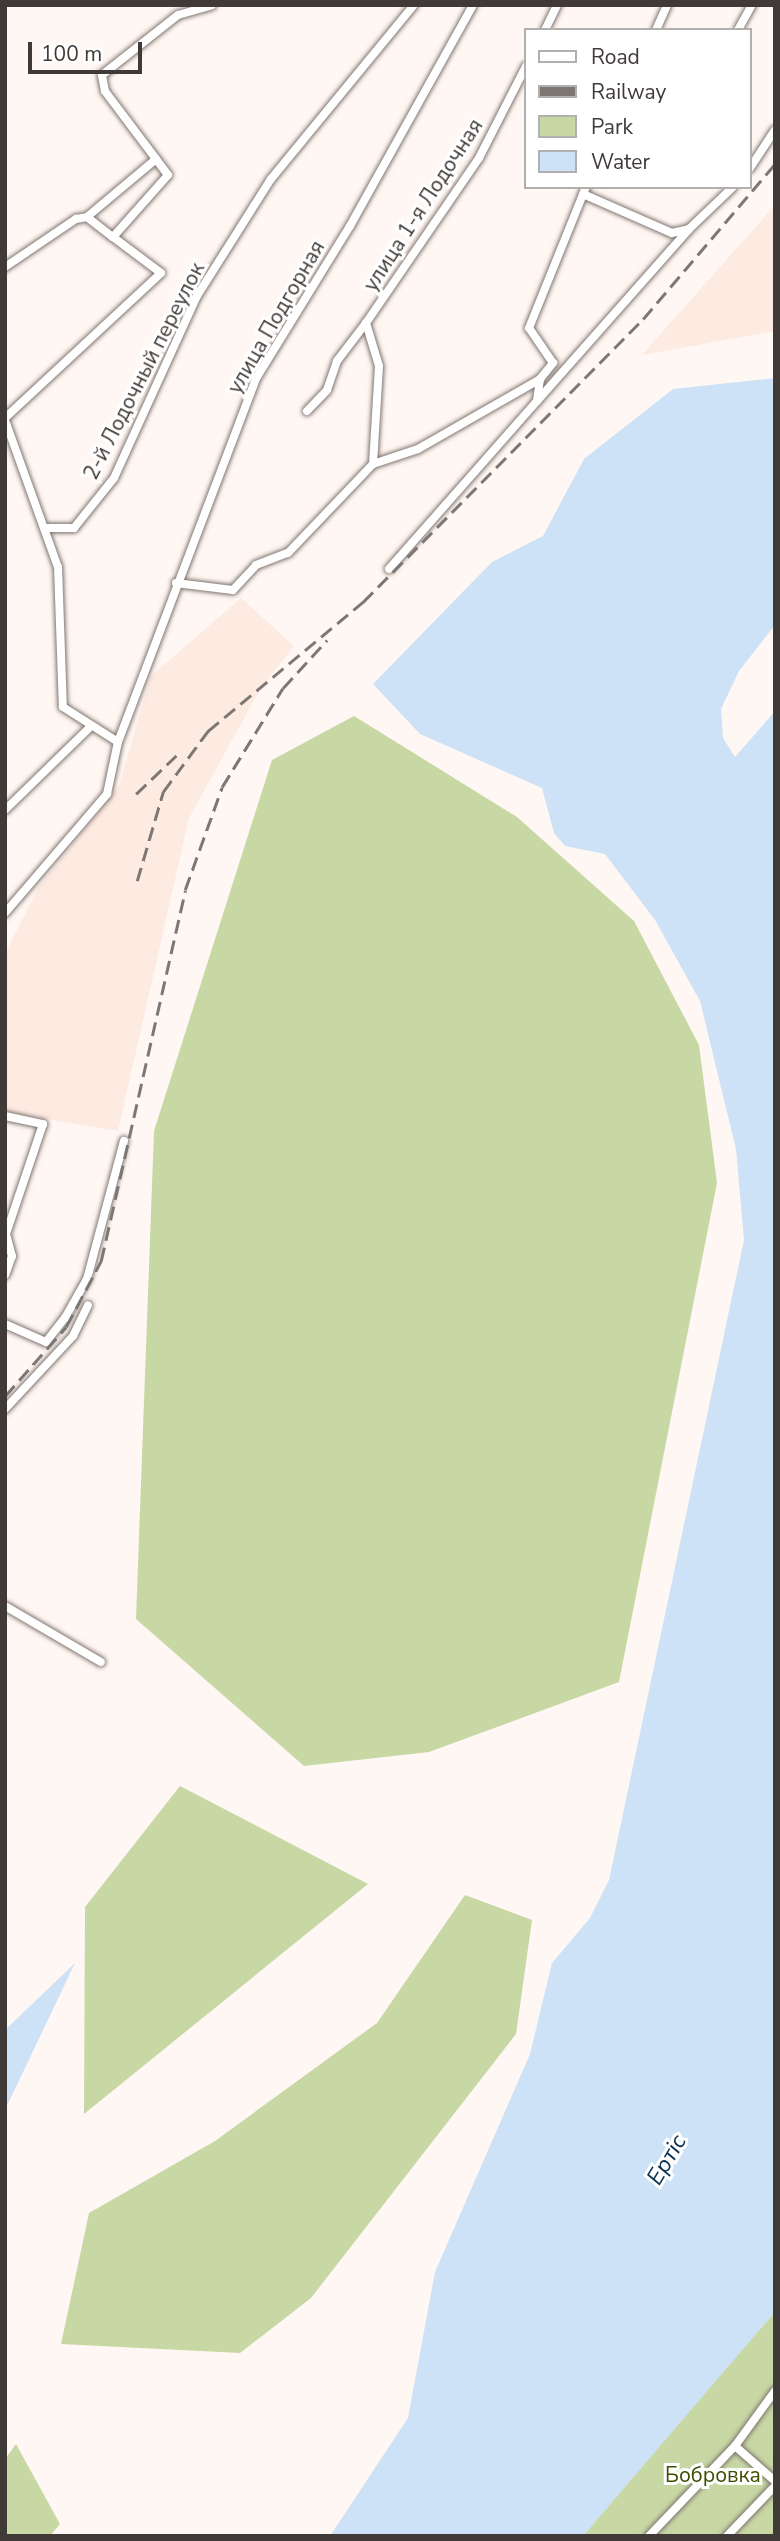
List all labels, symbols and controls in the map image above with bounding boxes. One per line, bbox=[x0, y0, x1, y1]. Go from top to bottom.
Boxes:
scale bar bbox=[32, 28, 145, 72]
legend bbox=[524, 28, 752, 189]
text: 100 m bbox=[41, 40, 102, 68]
text: Road bbox=[591, 43, 640, 71]
text: Railway bbox=[591, 78, 666, 106]
text: Park bbox=[591, 113, 633, 141]
street label: улица 1-я Лодочная bbox=[358, 114, 488, 296]
text: Water bbox=[591, 148, 650, 176]
street label: улица Подгорная bbox=[222, 236, 330, 398]
street label: 2-й Лодочный переулок bbox=[78, 258, 210, 484]
water label: Ертіс bbox=[641, 2130, 693, 2190]
park label: Бобровка bbox=[665, 2462, 761, 2488]

